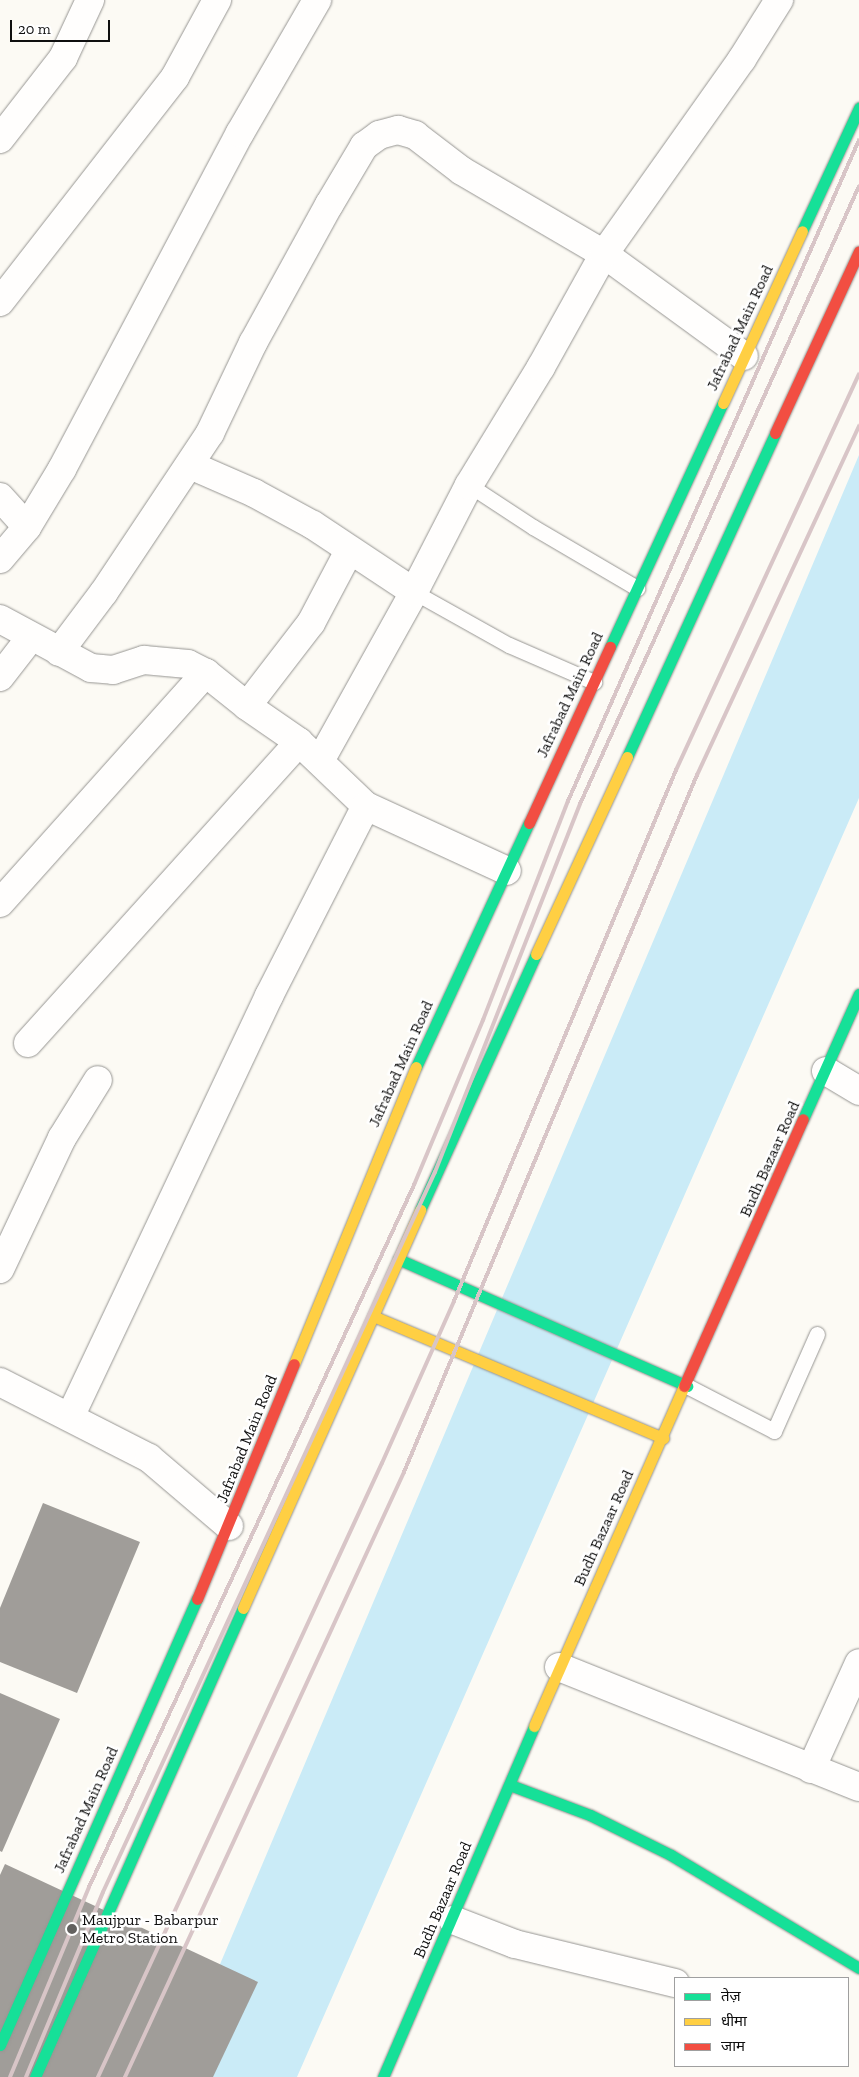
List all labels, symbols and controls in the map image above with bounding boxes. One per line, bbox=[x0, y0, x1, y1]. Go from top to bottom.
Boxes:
scale bar bbox=[12, 10, 112, 42]
text: 20 m bbox=[18, 20, 51, 38]
street label: Jafrabad Main Road bbox=[703, 262, 777, 394]
street label: Jafrabad Main Road bbox=[533, 629, 607, 761]
street label: Jafrabad Main Road bbox=[365, 998, 437, 1130]
street label: Budh Bazaar Road bbox=[736, 1098, 804, 1220]
street label: Jafrabad Main Road bbox=[213, 1372, 281, 1506]
street label: Budh Bazaar Road bbox=[570, 1467, 638, 1589]
street label: Jafrabad Main Road bbox=[50, 1744, 122, 1876]
street label: Budh Bazaar Road bbox=[410, 1839, 476, 1961]
place label: Maujpur - Babarpur Metro Station bbox=[82, 1910, 219, 1948]
marker: Maujpur - Babarpur Metro Station bbox=[66, 1923, 78, 1935]
legend bbox=[674, 1977, 849, 2067]
text: तेज़ bbox=[721, 1987, 741, 2005]
text: धीमा bbox=[721, 2012, 747, 2030]
text: जाम bbox=[721, 2037, 745, 2055]

